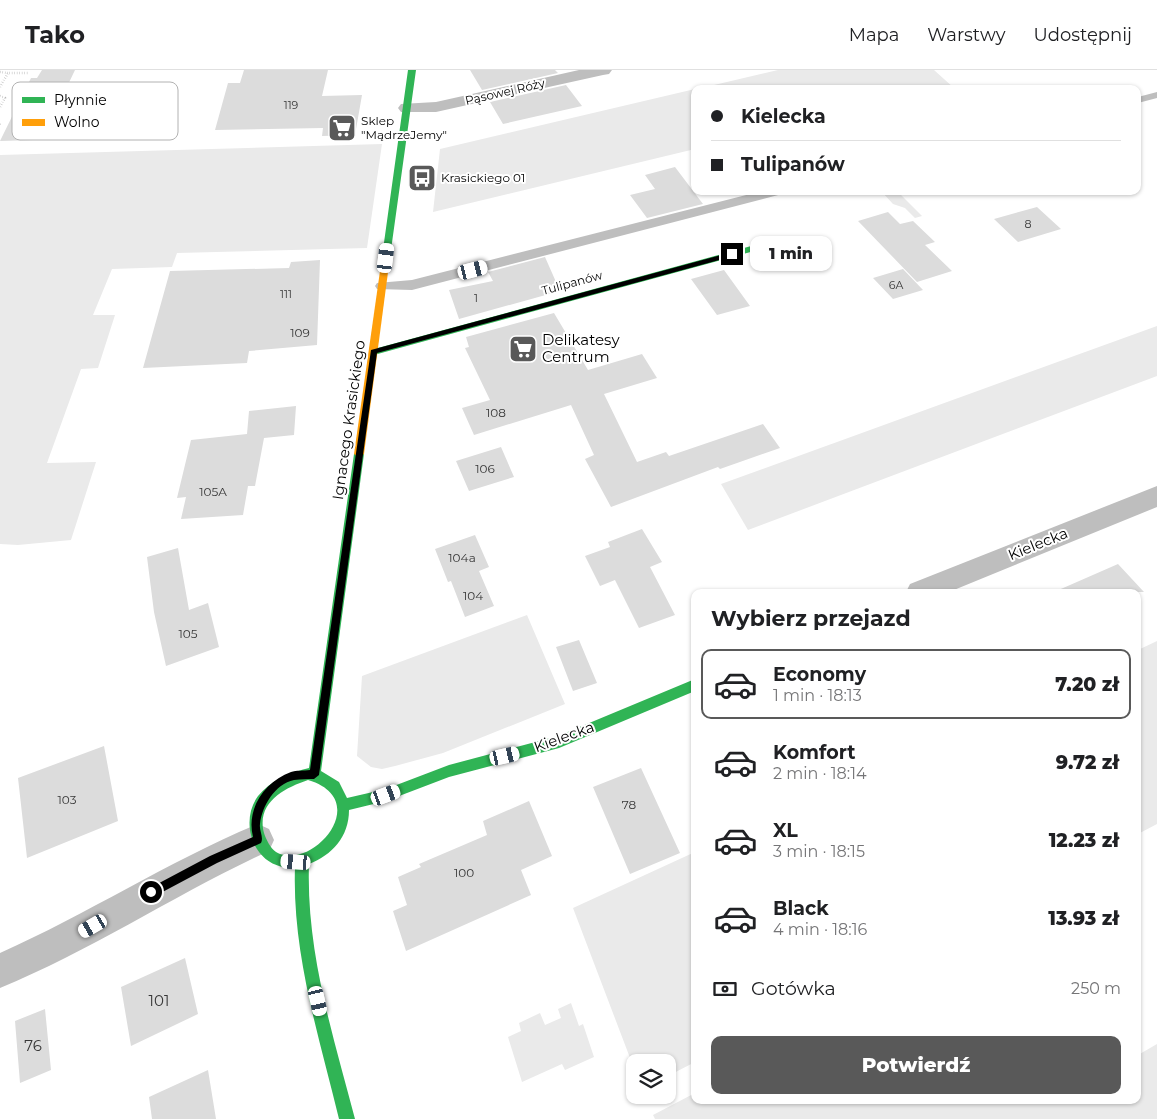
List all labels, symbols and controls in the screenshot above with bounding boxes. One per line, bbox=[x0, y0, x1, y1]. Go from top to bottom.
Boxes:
text: Tako bbox=[25, 20, 85, 49]
text: Mapa bbox=[849, 24, 899, 46]
text: Warstwy bbox=[927, 24, 1005, 46]
text: Udostępnij bbox=[1033, 24, 1132, 46]
street label: Pąsowej Róży bbox=[464, 75, 547, 108]
legend bbox=[12, 82, 178, 140]
text: Płynnie bbox=[54, 91, 107, 109]
house number: 119 bbox=[284, 98, 299, 112]
text: Kielecka bbox=[741, 105, 826, 128]
text: Wolno bbox=[54, 113, 100, 131]
supermarket icon: Sklep "MądrzeJemy" bbox=[327, 113, 357, 143]
place label: Sklep "MądrzeJemy" bbox=[361, 113, 447, 142]
text: Tulipanów bbox=[741, 153, 845, 176]
bus stop icon: Krasickiego 01 bbox=[407, 163, 437, 193]
place label: Krasickiego 01 bbox=[441, 170, 525, 185]
house number: 8 bbox=[1024, 217, 1032, 231]
callout: 1 min bbox=[750, 236, 832, 272]
car bbox=[376, 242, 395, 274]
route end bbox=[721, 243, 743, 265]
text: 1 min bbox=[769, 244, 813, 263]
car bbox=[456, 259, 489, 281]
street label: Tulipanów bbox=[540, 267, 604, 298]
house number: 6A bbox=[889, 278, 903, 292]
house number: 111 bbox=[280, 287, 292, 301]
house number: 1 bbox=[474, 291, 478, 305]
house number: 109 bbox=[290, 325, 310, 340]
place label: Delikatesy Centrum bbox=[542, 330, 620, 366]
supermarket icon: Delikatesy Centrum bbox=[508, 334, 538, 364]
street label: Ignacego Krasickiego bbox=[328, 339, 369, 501]
house number: 108 bbox=[486, 405, 506, 420]
house number: 106 bbox=[475, 461, 495, 476]
house number: 105A bbox=[199, 484, 227, 499]
street label: Kielecka bbox=[1005, 523, 1071, 564]
house number: 104a bbox=[448, 550, 476, 565]
house number: 104 bbox=[463, 588, 483, 603]
text: Wybierz przejazd bbox=[711, 605, 911, 632]
house number: 105 bbox=[178, 626, 198, 641]
icon: car bbox=[713, 662, 758, 707]
text: Economy bbox=[773, 663, 866, 686]
text: 7.20 zł bbox=[1055, 673, 1119, 696]
text: 1 min · 18:13 bbox=[773, 686, 862, 705]
street label: Kielecka bbox=[531, 717, 597, 756]
icon: car bbox=[713, 740, 758, 785]
text: Komfort bbox=[773, 741, 855, 764]
car bbox=[488, 745, 521, 767]
text: 9.72 zł bbox=[1056, 751, 1119, 774]
text: 2 min · 18:14 bbox=[773, 764, 867, 783]
car bbox=[369, 783, 402, 807]
house number: 103 bbox=[58, 792, 77, 807]
house number: 78 bbox=[622, 797, 637, 812]
icon: car bbox=[713, 818, 758, 863]
text: XL bbox=[773, 819, 798, 842]
text: 12.23 zł bbox=[1049, 829, 1119, 852]
text: 3 min · 18:15 bbox=[773, 842, 865, 861]
car bbox=[280, 853, 311, 871]
house number: 100 bbox=[454, 865, 474, 880]
route start bbox=[140, 881, 162, 903]
icon: car bbox=[713, 896, 758, 941]
text: Black bbox=[773, 897, 829, 920]
text: 13.93 zł bbox=[1048, 907, 1119, 930]
car bbox=[76, 912, 109, 940]
text: 4 min · 18:16 bbox=[773, 920, 867, 939]
icon: cash bbox=[711, 975, 739, 1003]
text: Gotówka bbox=[751, 977, 836, 1000]
text: 250 m bbox=[1071, 979, 1121, 998]
car bbox=[307, 985, 328, 1017]
house number: 101 bbox=[149, 991, 169, 1010]
house number: 76 bbox=[24, 1036, 42, 1055]
button: Potwierdź bbox=[711, 1036, 1121, 1094]
map controls bbox=[626, 1054, 676, 1104]
button: layers bbox=[626, 1054, 676, 1104]

